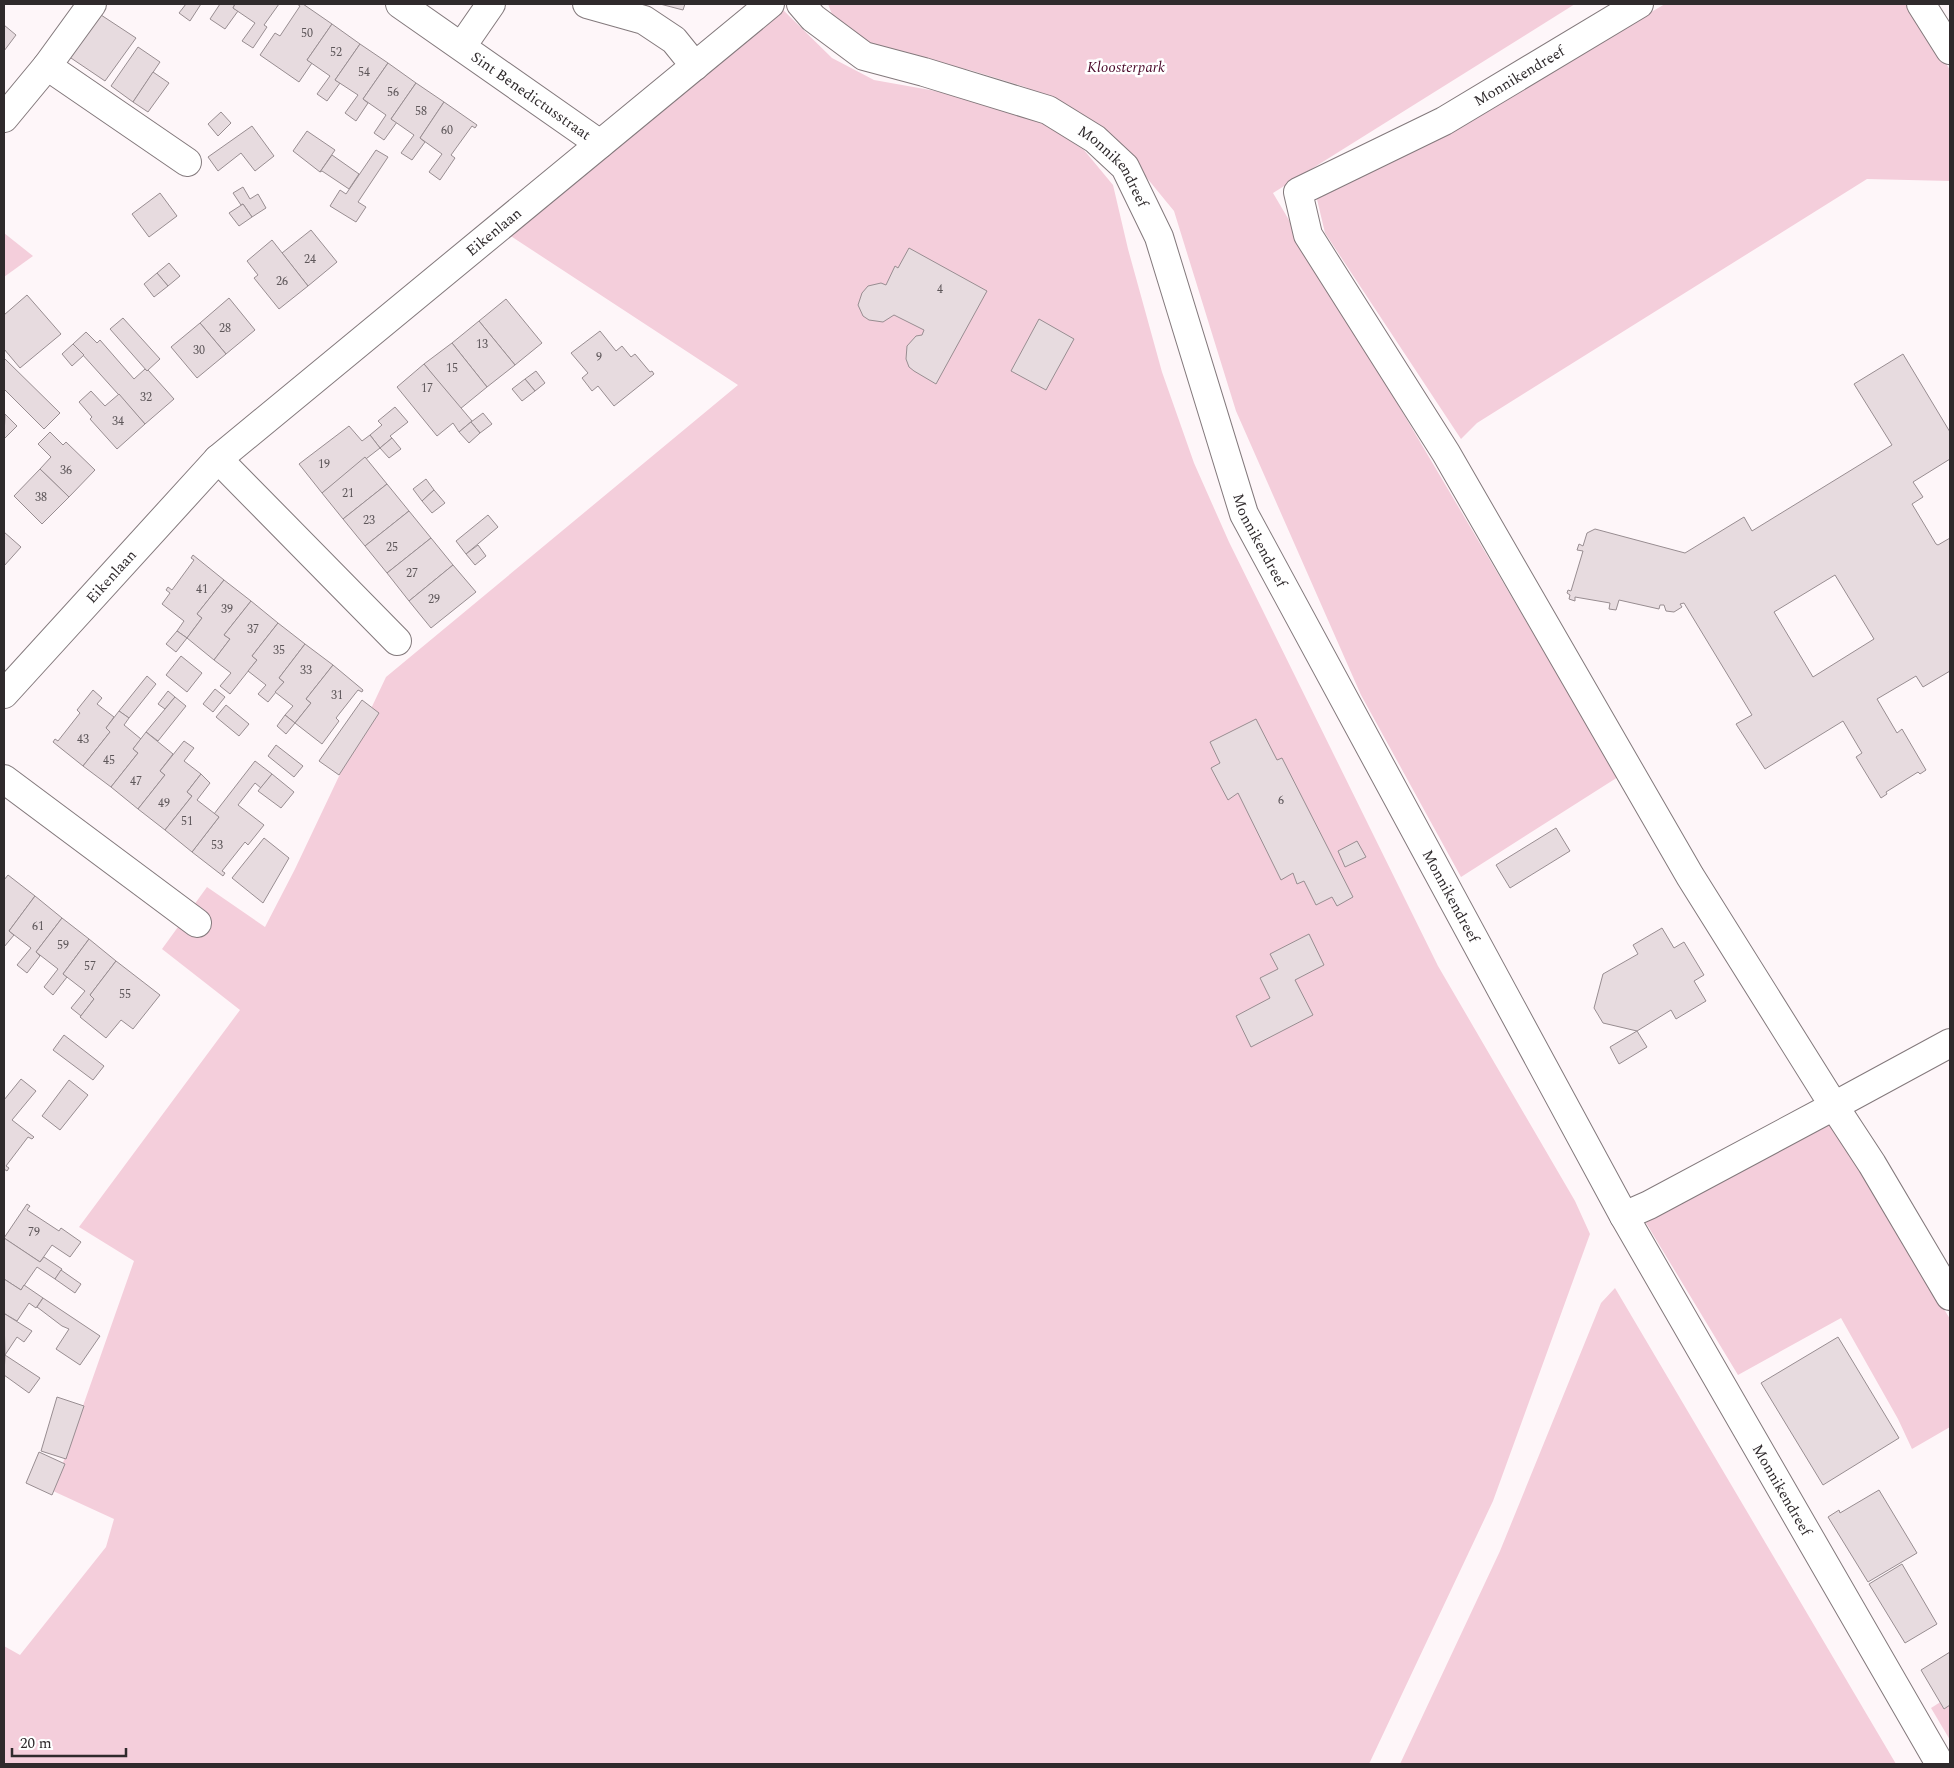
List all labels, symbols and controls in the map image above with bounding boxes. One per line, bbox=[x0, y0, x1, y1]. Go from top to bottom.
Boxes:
house number: 50 bbox=[301, 24, 313, 43]
street label: Monnikendreef bbox=[1469, 39, 1571, 113]
house number: 52 bbox=[330, 43, 342, 62]
street label: Sint Benedictusstraat bbox=[466, 46, 596, 146]
park label: Kloosterpark bbox=[1087, 56, 1165, 79]
house number: 54 bbox=[358, 63, 370, 82]
house number: 56 bbox=[387, 83, 399, 102]
house number: 58 bbox=[415, 102, 427, 121]
street label: Monnikendreef bbox=[1073, 120, 1155, 213]
house number: 60 bbox=[441, 121, 453, 140]
street label: Eikenlaan bbox=[461, 202, 527, 262]
house number: 24 bbox=[304, 250, 316, 269]
house number: 26 bbox=[276, 272, 288, 291]
house number: 4 bbox=[937, 280, 943, 299]
house number: 28 bbox=[219, 319, 231, 338]
house number: 13 bbox=[476, 335, 488, 354]
house number: 30 bbox=[193, 341, 205, 360]
house number: 9 bbox=[596, 348, 602, 367]
house number: 15 bbox=[446, 359, 458, 378]
house number: 17 bbox=[421, 379, 433, 398]
house number: 32 bbox=[140, 388, 152, 407]
house number: 34 bbox=[112, 412, 124, 431]
house number: 19 bbox=[318, 455, 330, 474]
house number: 36 bbox=[60, 461, 72, 480]
house number: 21 bbox=[342, 484, 354, 503]
house number: 38 bbox=[35, 488, 47, 507]
street label: Monnikendreef bbox=[1226, 491, 1293, 593]
house number: 23 bbox=[363, 511, 375, 530]
house number: 25 bbox=[386, 538, 398, 557]
street label: Eikenlaan bbox=[81, 544, 142, 609]
house number: 27 bbox=[406, 564, 418, 583]
house number: 41 bbox=[196, 580, 208, 599]
house number: 29 bbox=[428, 590, 440, 609]
house number: 39 bbox=[221, 600, 233, 619]
house number: 37 bbox=[247, 620, 259, 639]
house number: 35 bbox=[273, 641, 285, 660]
house number: 33 bbox=[300, 661, 312, 680]
house number: 31 bbox=[331, 686, 343, 705]
house number: 43 bbox=[77, 730, 89, 749]
house number: 45 bbox=[103, 751, 115, 770]
house number: 47 bbox=[130, 772, 142, 791]
house number: 6 bbox=[1278, 791, 1284, 810]
house number: 49 bbox=[158, 794, 170, 813]
house number: 51 bbox=[181, 812, 193, 831]
house number: 53 bbox=[211, 836, 223, 855]
street label: Monnikendreef bbox=[1416, 846, 1486, 948]
house number: 61 bbox=[32, 917, 44, 936]
house number: 59 bbox=[57, 936, 69, 955]
house number: 57 bbox=[84, 957, 96, 976]
house number: 55 bbox=[119, 985, 131, 1004]
house number: 79 bbox=[28, 1223, 40, 1242]
street label: Monnikendreef bbox=[1746, 1440, 1818, 1542]
scale bar bbox=[12, 1726, 126, 1758]
text: 20 m bbox=[20, 1732, 52, 1755]

